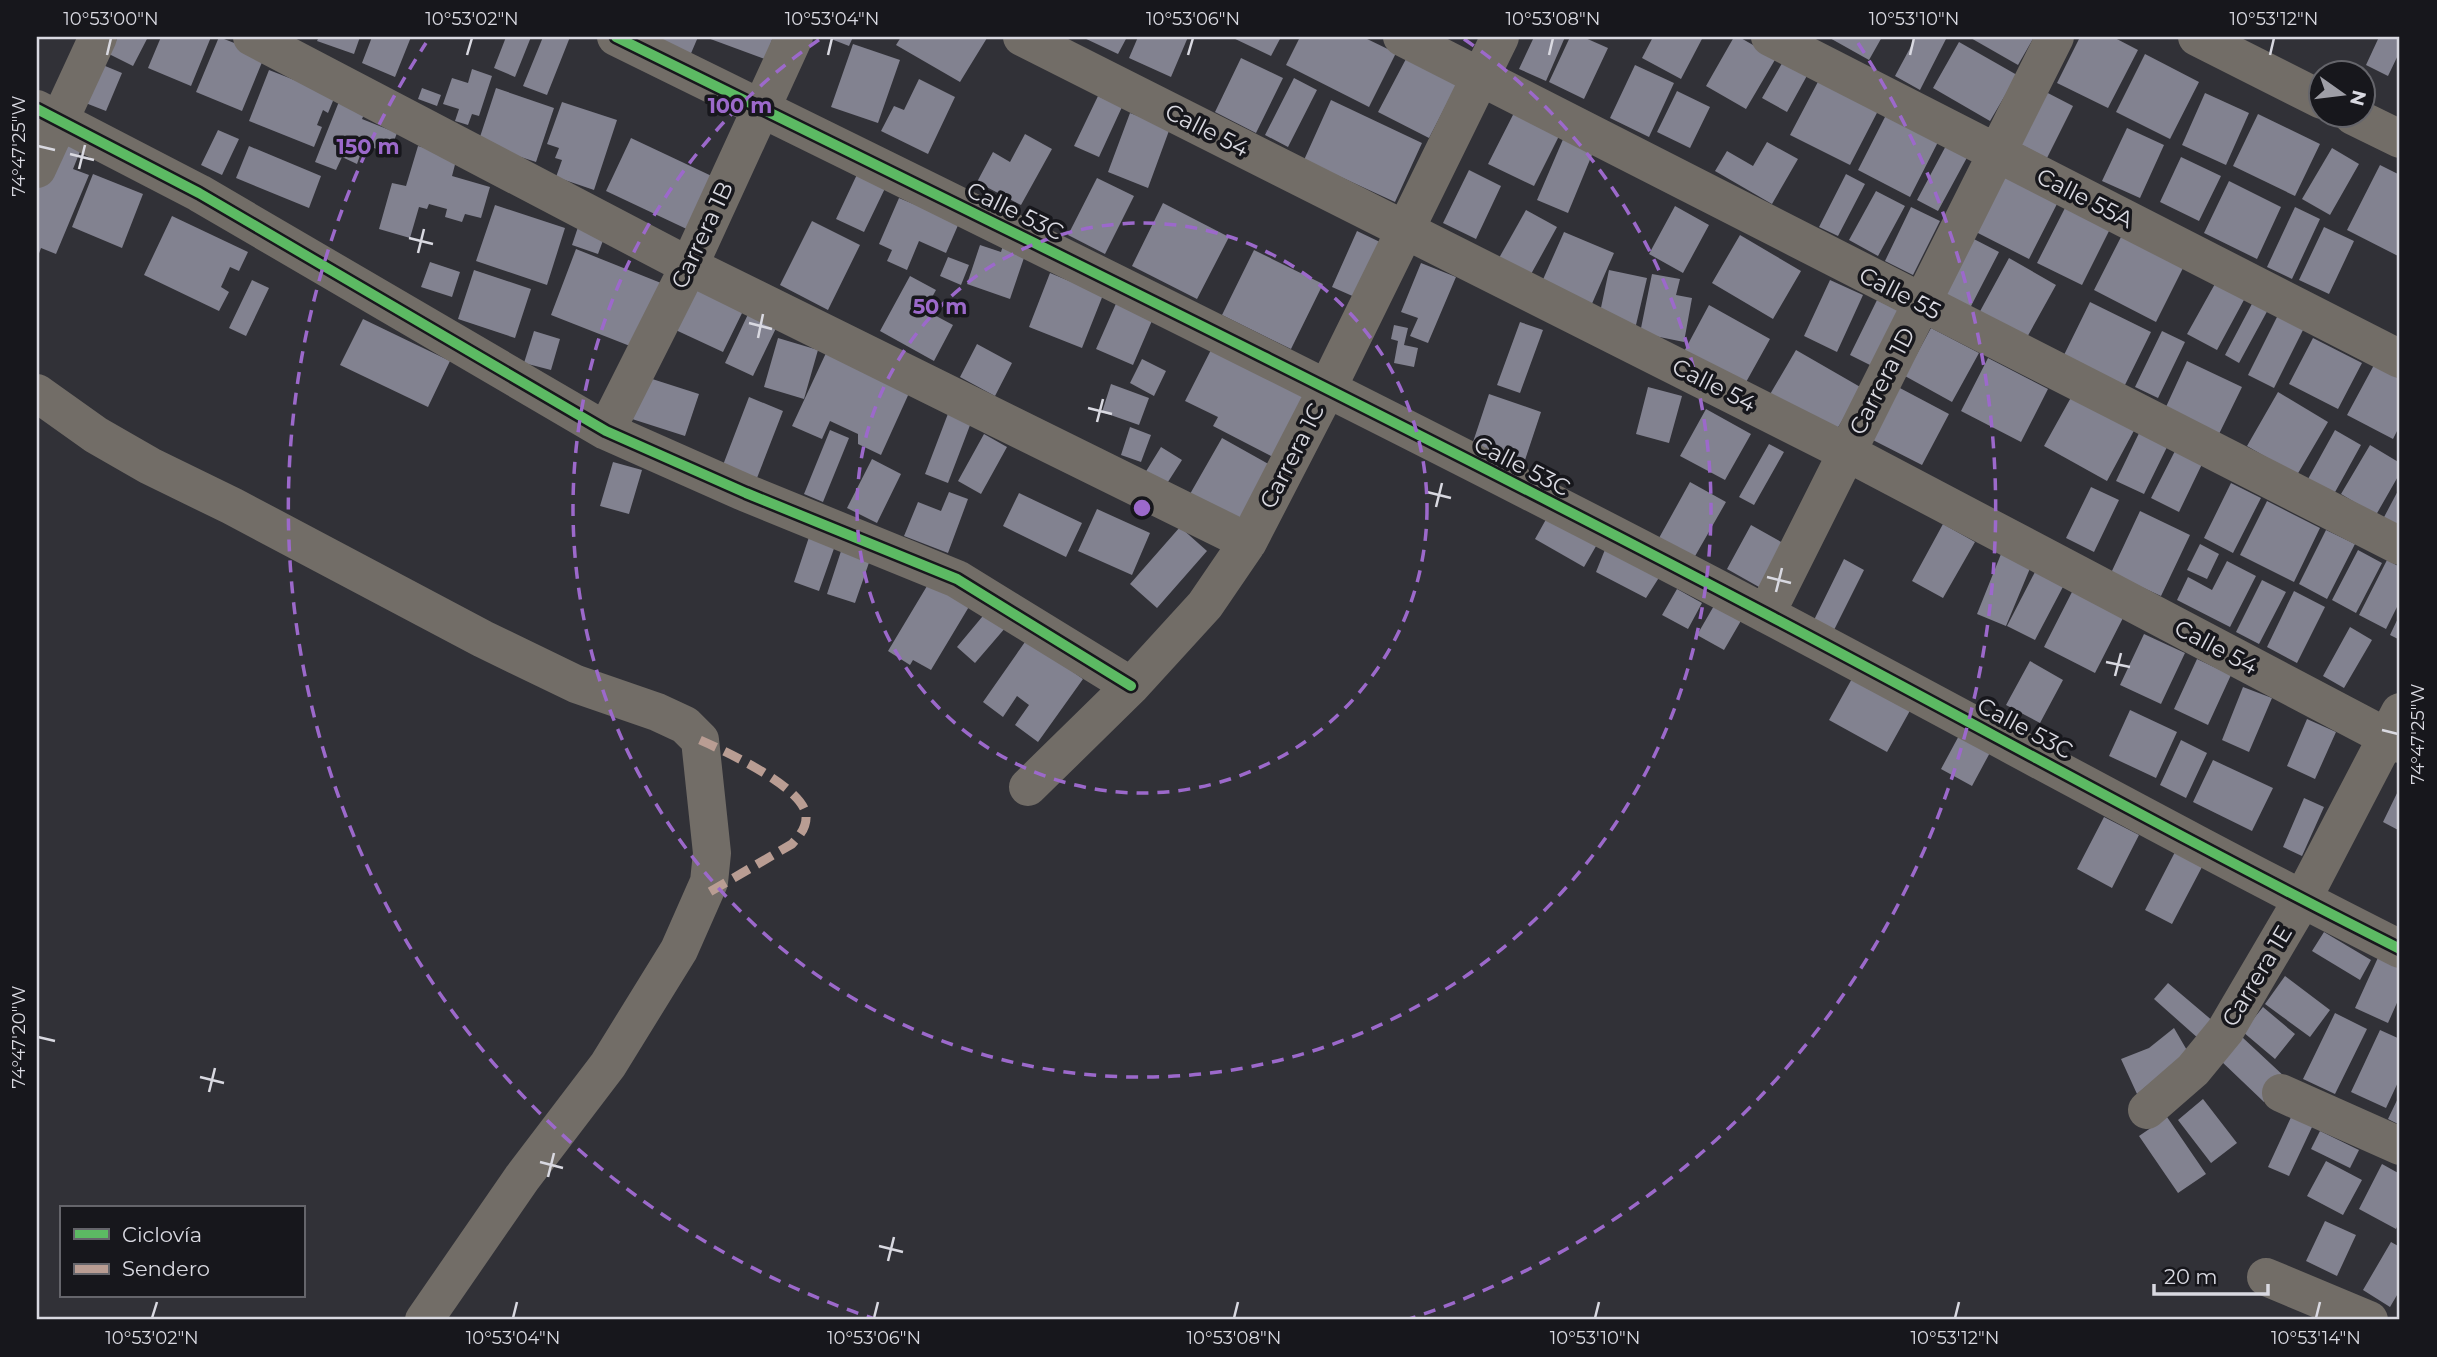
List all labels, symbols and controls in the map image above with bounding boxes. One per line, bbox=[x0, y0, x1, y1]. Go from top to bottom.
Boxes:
text: 10°53'00"N bbox=[63, 8, 159, 30]
text: 10°53'02"N bbox=[425, 8, 519, 30]
text: 10°53'04"N bbox=[785, 8, 879, 30]
text: 10°53'06"N bbox=[1146, 8, 1240, 30]
text: 10°53'08"N bbox=[1506, 8, 1600, 30]
text: 10°53'10"N bbox=[1869, 8, 1959, 30]
text: 10°53'12"N bbox=[2230, 8, 2318, 30]
north arrow bbox=[2308, 60, 2378, 130]
text: N bbox=[2345, 88, 2371, 108]
text: 100 m bbox=[708, 93, 772, 118]
text: 74°47'25"W bbox=[8, 96, 30, 196]
street label: Calle 54 bbox=[1160, 97, 1254, 163]
text: 150 m bbox=[337, 134, 399, 159]
street label: Calle 55A bbox=[2032, 162, 2138, 234]
street label: Calle 53C bbox=[962, 176, 1068, 246]
street label: Carrera 1B bbox=[665, 177, 739, 293]
street label: Calle 55 bbox=[1854, 261, 1946, 325]
text: 50 m bbox=[913, 294, 967, 319]
street label: Carrera 1D bbox=[1843, 323, 1921, 439]
street label: Calle 54 bbox=[1667, 352, 1761, 418]
street label: Carrera 1C bbox=[1254, 399, 1330, 513]
street label: Calle 53C bbox=[1469, 430, 1575, 502]
centre of rings bbox=[1130, 496, 1154, 520]
street label: Calle 54 bbox=[2170, 613, 2262, 681]
text: 74°47'25"W bbox=[2407, 684, 2429, 784]
street label: Calle 53C bbox=[1972, 691, 2078, 765]
street label: Carrera 1E bbox=[2216, 920, 2298, 1032]
text: 74°47'20"W bbox=[8, 986, 30, 1088]
legend bbox=[60, 1206, 304, 1298]
text: Ciclovía bbox=[122, 1222, 202, 1247]
scale bar bbox=[2154, 1252, 2267, 1296]
text: Sendero bbox=[122, 1256, 210, 1281]
text: 20 m bbox=[2164, 1264, 2218, 1289]
text: 10°53'02"N bbox=[105, 1327, 199, 1349]
text: 10°53'04"N bbox=[466, 1327, 560, 1349]
text: 10°53'06"N bbox=[827, 1327, 921, 1349]
text: 10°53'08"N bbox=[1187, 1327, 1281, 1349]
text: 10°53'10"N bbox=[1550, 1327, 1640, 1349]
text: 10°53'12"N bbox=[1911, 1327, 1999, 1349]
text: 10°53'14"N bbox=[2271, 1327, 2361, 1349]

